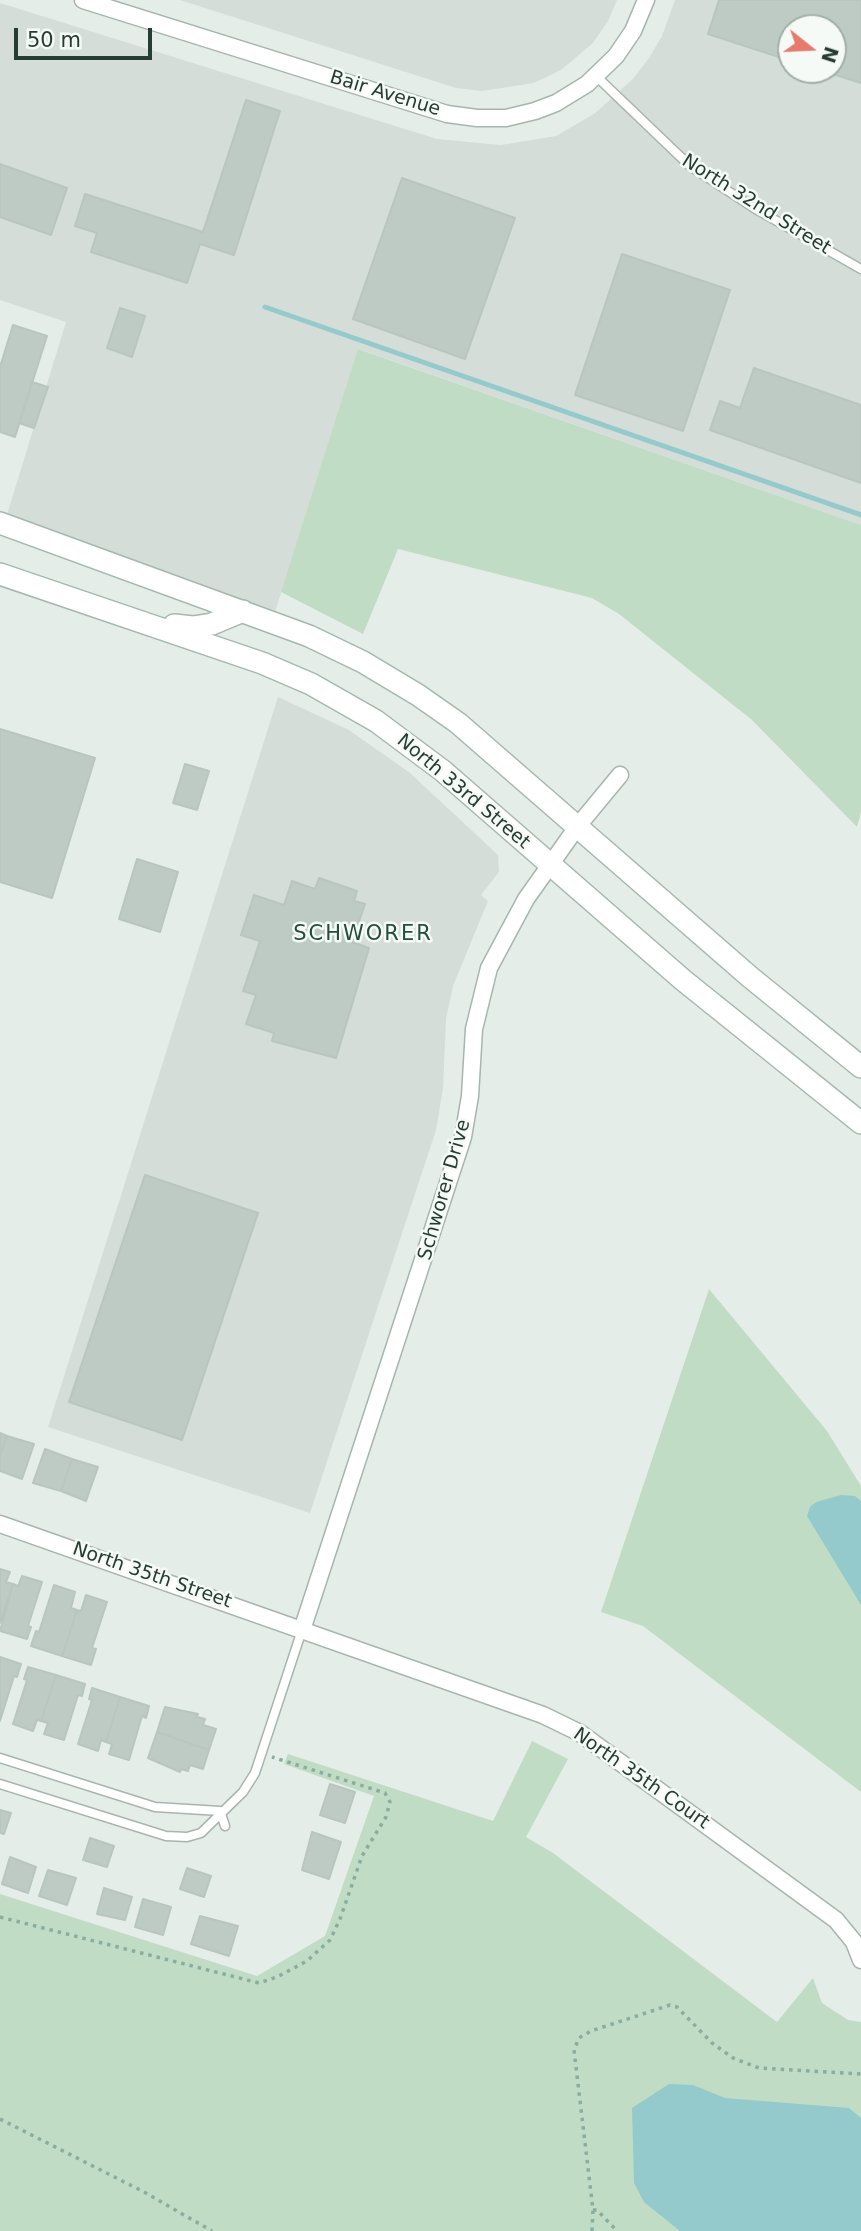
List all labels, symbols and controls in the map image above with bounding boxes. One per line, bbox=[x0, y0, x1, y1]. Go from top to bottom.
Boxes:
scale bar bbox=[18, 14, 156, 58]
north arrow bbox=[777, 14, 847, 84]
text: 50 m bbox=[27, 28, 81, 52]
text: N bbox=[817, 44, 843, 66]
street label: Bair Avenue bbox=[327, 66, 443, 122]
street label: North 32nd Street bbox=[677, 150, 835, 260]
street label: North 33rd Street bbox=[392, 730, 534, 854]
district label: SCHWORER bbox=[294, 922, 432, 948]
street label: Schworer Drive bbox=[414, 1117, 476, 1263]
street label: North 35th Street bbox=[70, 1538, 234, 1614]
street label: North 35th Court bbox=[568, 1723, 714, 1835]

